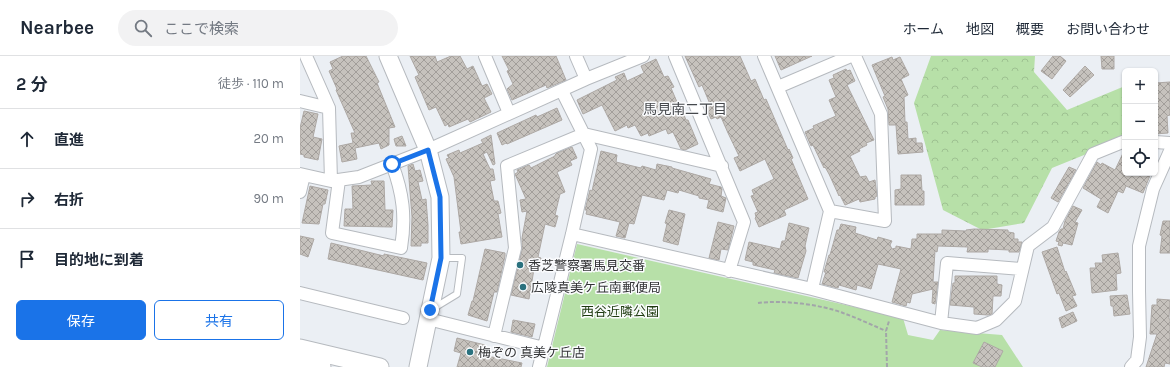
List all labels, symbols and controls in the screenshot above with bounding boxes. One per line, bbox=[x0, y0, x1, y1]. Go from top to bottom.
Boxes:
search box bbox=[118, 10, 398, 46]
text: Nearbee bbox=[20, 17, 94, 39]
icon: search bbox=[132, 17, 154, 39]
text: ここで検索 bbox=[164, 20, 239, 38]
text: ホーム bbox=[902, 21, 944, 38]
text: 地図 bbox=[966, 21, 994, 38]
text: 概要 bbox=[1016, 21, 1044, 38]
text: お問い合わせ bbox=[1066, 21, 1150, 38]
map controls bbox=[1122, 68, 1158, 176]
button: + bbox=[1122, 68, 1158, 104]
text: 2 分 bbox=[16, 74, 48, 94]
text: 徒歩 · 110 m bbox=[218, 76, 284, 91]
district label: 馬見南二丁目 bbox=[643, 101, 727, 118]
button: − bbox=[1122, 104, 1158, 140]
icon: ahead bbox=[16, 128, 38, 150]
text: 直進 bbox=[54, 131, 84, 149]
text: 20 m bbox=[254, 131, 284, 146]
button: locate bbox=[1122, 140, 1158, 176]
route start bbox=[383, 155, 401, 173]
icon: right bbox=[16, 188, 38, 210]
text: 右折 bbox=[54, 191, 84, 209]
text: 90 m bbox=[253, 191, 284, 206]
icon: arrive bbox=[16, 248, 38, 270]
text: 目的地に到着 bbox=[54, 251, 144, 269]
place label: 香芝警察署馬見交番 bbox=[528, 258, 645, 273]
marker: 香芝警察署馬見交番 bbox=[515, 260, 525, 270]
place label: 広陵真美ケ丘南郵便局 bbox=[531, 280, 661, 295]
marker: 広陵真美ケ丘南郵便局 bbox=[518, 282, 528, 292]
button: 保存 bbox=[16, 300, 146, 340]
button: 共有 bbox=[154, 300, 284, 340]
route end bbox=[421, 301, 439, 319]
park label: 西谷近隣公園 bbox=[581, 304, 659, 319]
place label: 梅ぞの 真美ケ丘店 bbox=[478, 345, 585, 360]
marker: 梅ぞの 真美ケ丘店 bbox=[465, 347, 475, 357]

